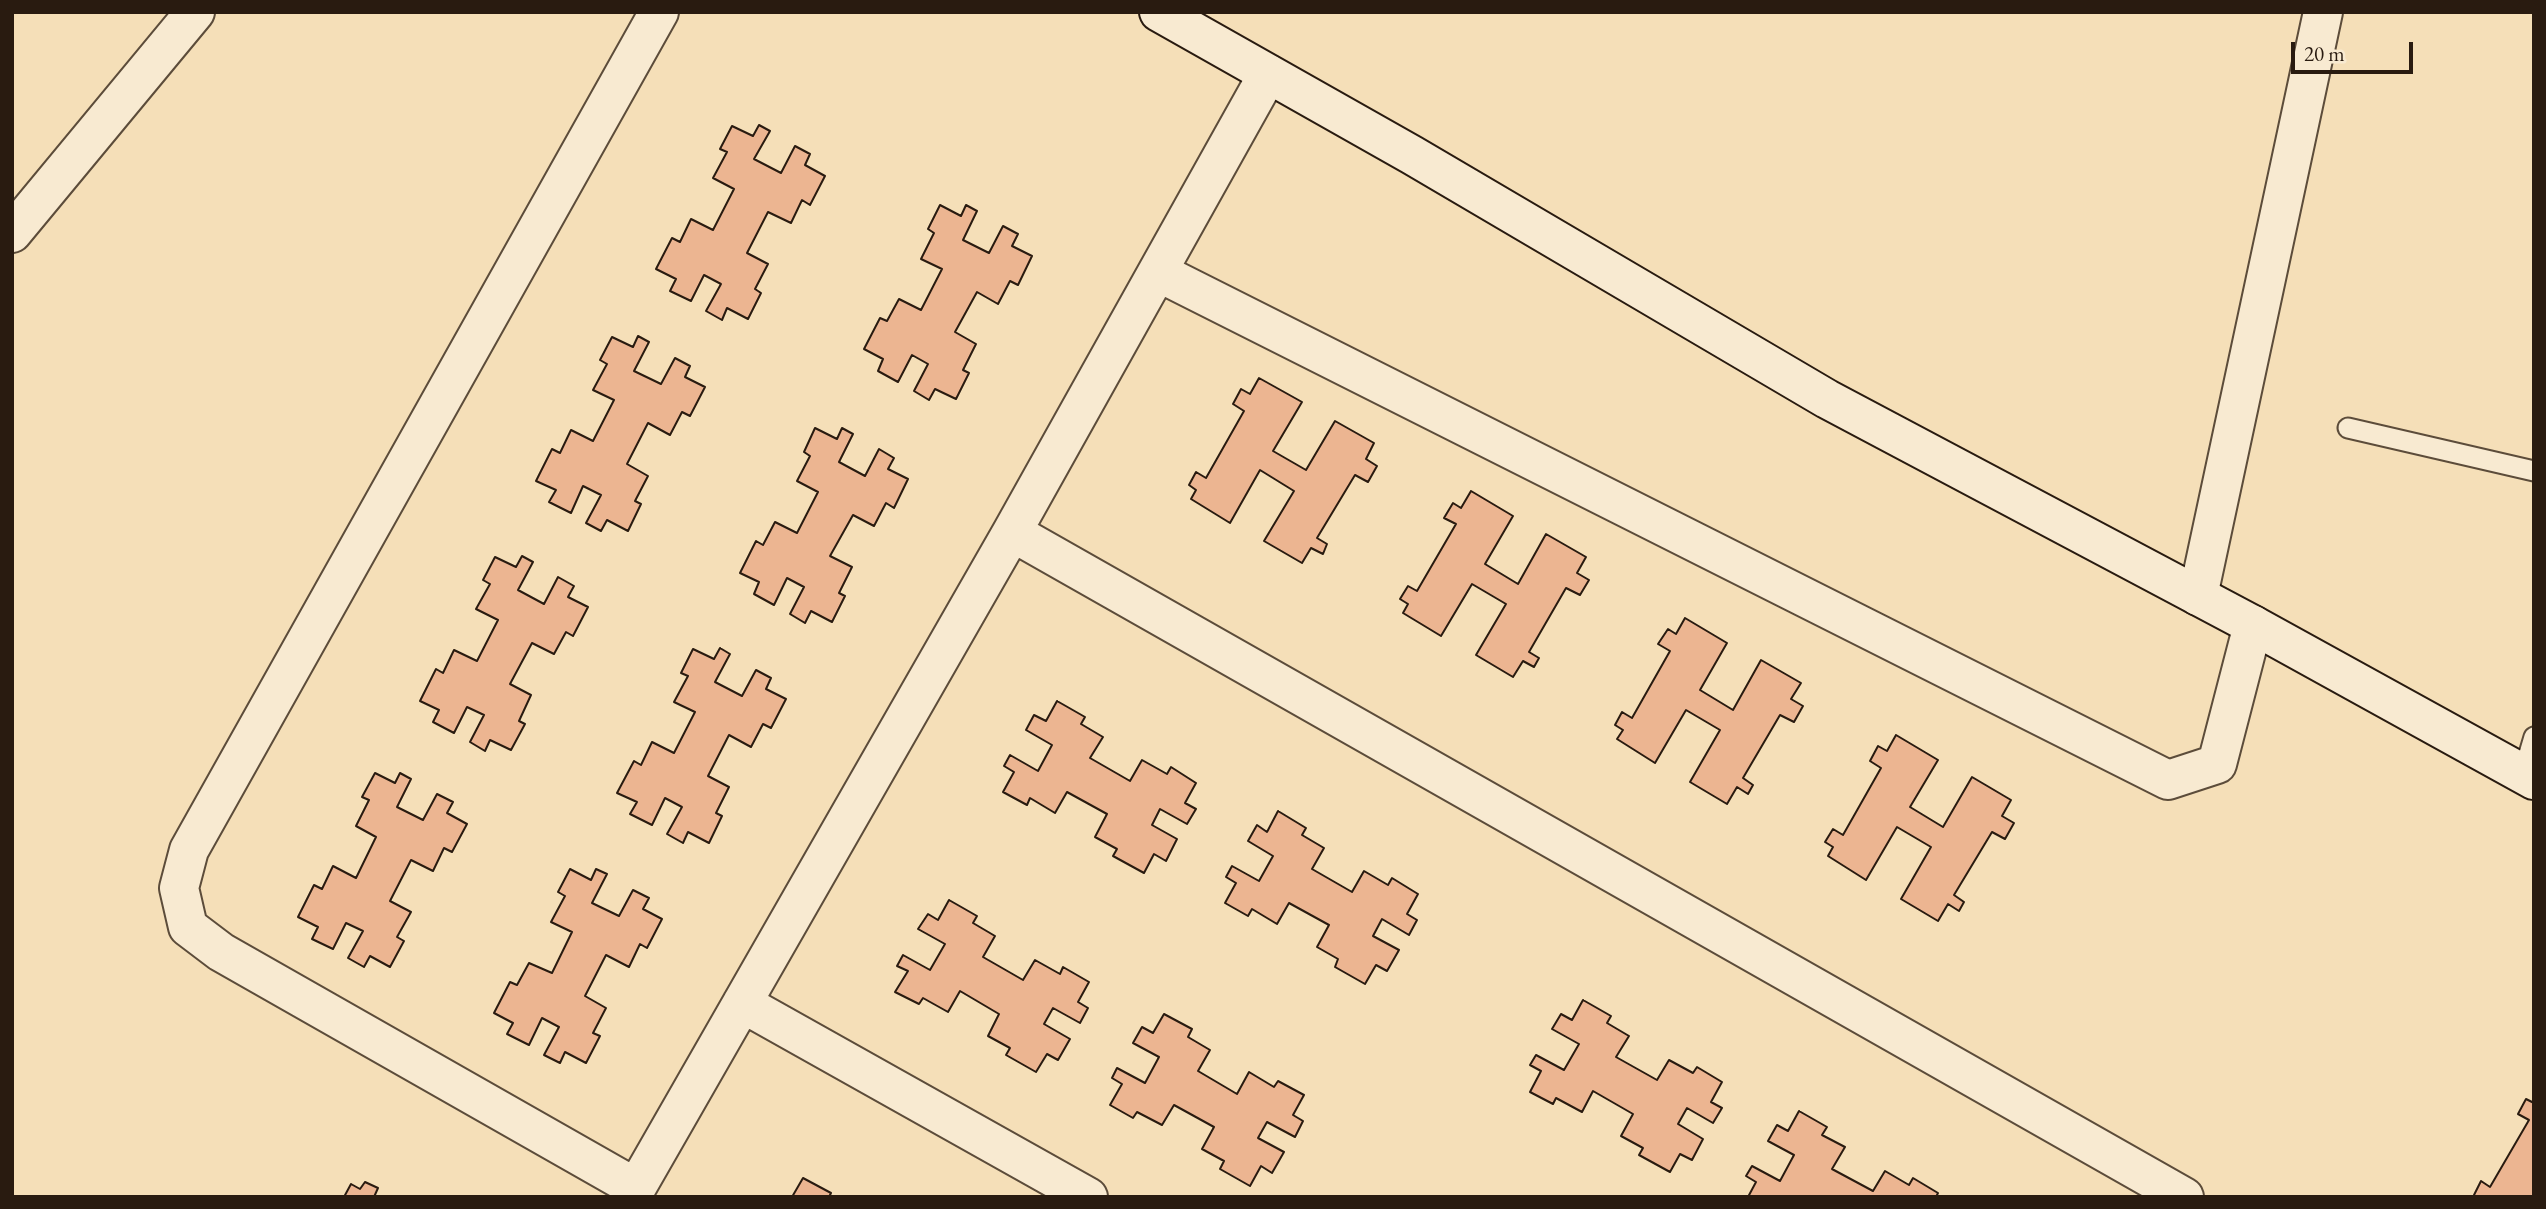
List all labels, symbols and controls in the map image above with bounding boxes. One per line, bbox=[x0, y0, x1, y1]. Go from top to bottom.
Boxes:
scale bar bbox=[2294, 28, 2416, 72]
text: 20 m bbox=[2304, 40, 2345, 67]

